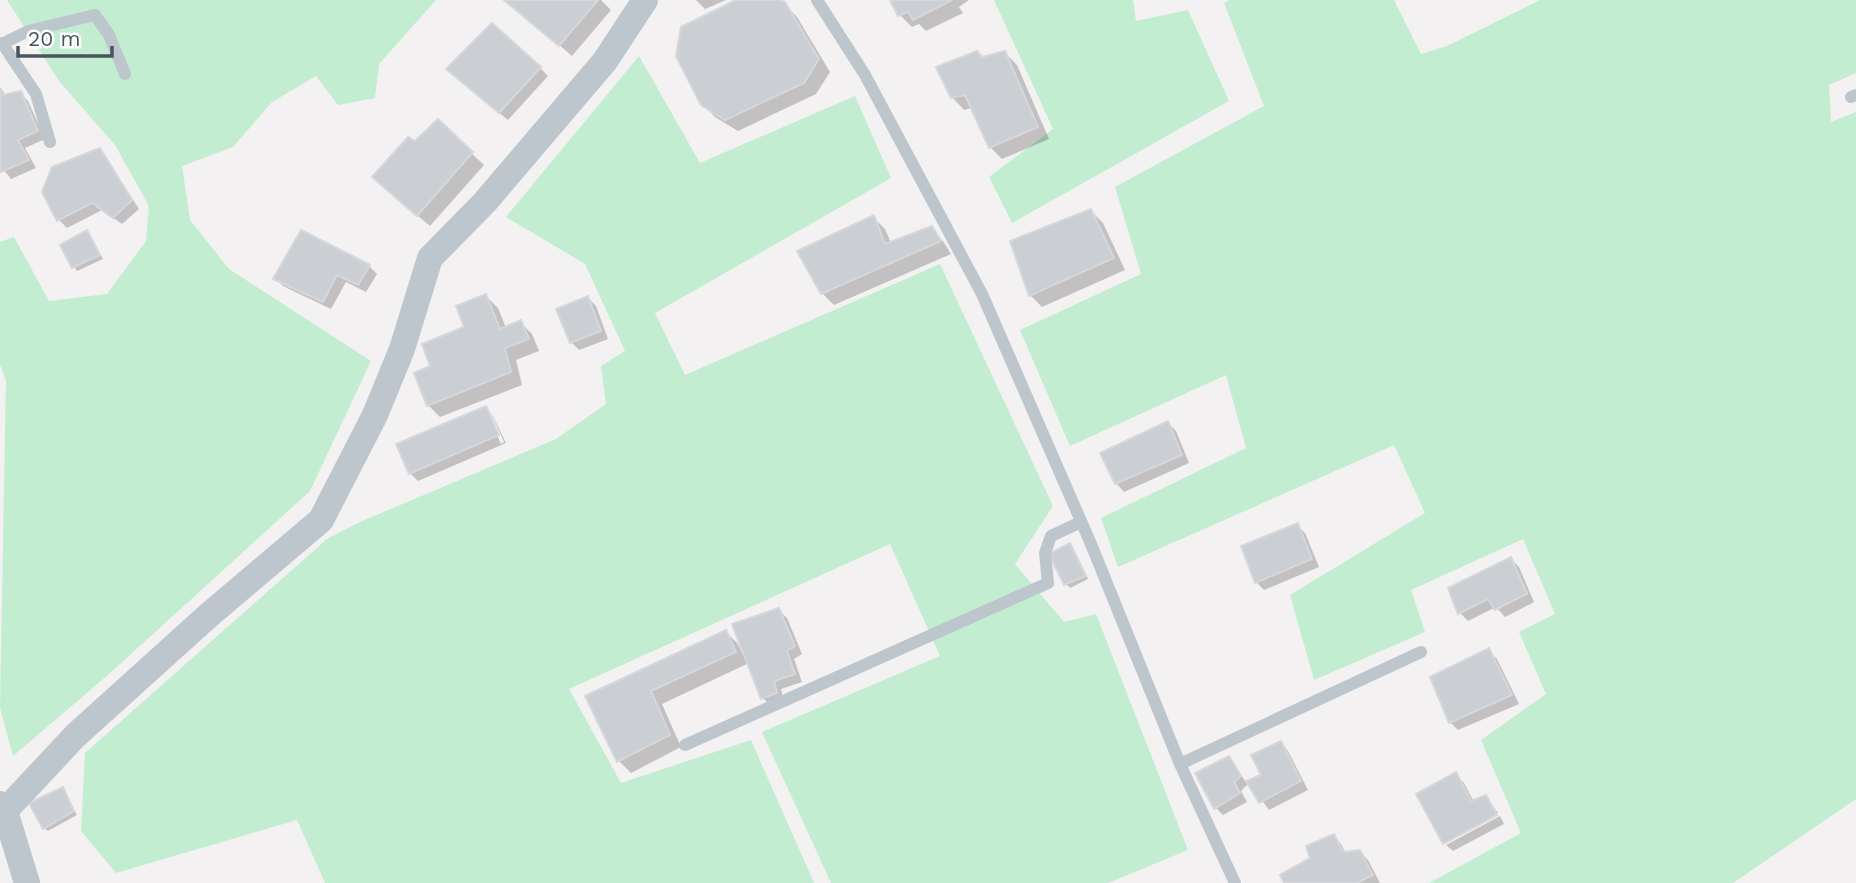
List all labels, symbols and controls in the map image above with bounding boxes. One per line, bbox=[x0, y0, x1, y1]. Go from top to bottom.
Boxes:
scale bar bbox=[18, 14, 112, 58]
text: 20 m bbox=[28, 26, 80, 51]

